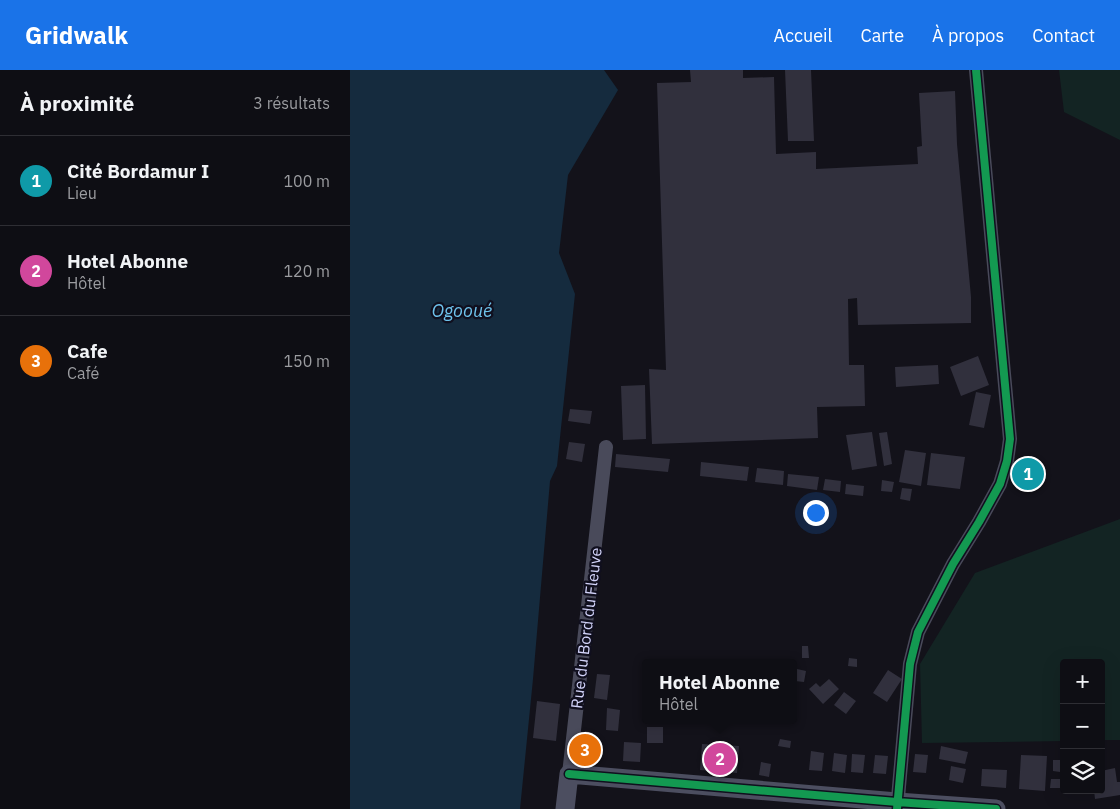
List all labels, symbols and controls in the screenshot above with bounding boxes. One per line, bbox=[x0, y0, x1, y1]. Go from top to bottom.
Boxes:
text: Gridwalk bbox=[25, 19, 128, 51]
text: Accueil bbox=[773, 24, 832, 47]
text: Carte bbox=[860, 24, 904, 47]
text: À propos bbox=[932, 24, 1004, 47]
text: Contact bbox=[1032, 24, 1095, 47]
text: À proximité bbox=[20, 89, 134, 117]
text: 3 résultats bbox=[253, 93, 330, 113]
text: Cité Bordamur I bbox=[67, 159, 209, 183]
text: 1 bbox=[31, 171, 41, 191]
text: 100 m bbox=[283, 171, 330, 191]
text: Lieu bbox=[67, 183, 97, 203]
text: Hotel Abonne bbox=[67, 249, 188, 273]
text: 2 bbox=[31, 261, 41, 281]
text: 120 m bbox=[283, 261, 330, 281]
text: Hôtel bbox=[67, 273, 106, 293]
water label: Ogooué bbox=[432, 299, 492, 322]
text: Cafe bbox=[67, 339, 108, 363]
text: 3 bbox=[31, 351, 41, 371]
text: 150 m bbox=[283, 351, 330, 371]
text: Café bbox=[67, 363, 99, 383]
pin: 1 bbox=[1012, 455, 1044, 493]
your location bbox=[803, 500, 829, 526]
street label: Rue du Bord du Fleuve bbox=[566, 546, 606, 710]
popup bbox=[642, 659, 797, 724]
map controls bbox=[1060, 659, 1105, 794]
button: + bbox=[1060, 659, 1105, 704]
text: Hotel Abonne bbox=[659, 670, 780, 694]
text: Hôtel bbox=[659, 694, 698, 714]
button: − bbox=[1060, 704, 1105, 749]
pin: 3 bbox=[569, 731, 601, 769]
pin: 2 bbox=[704, 740, 736, 778]
button: layers bbox=[1060, 749, 1105, 794]

